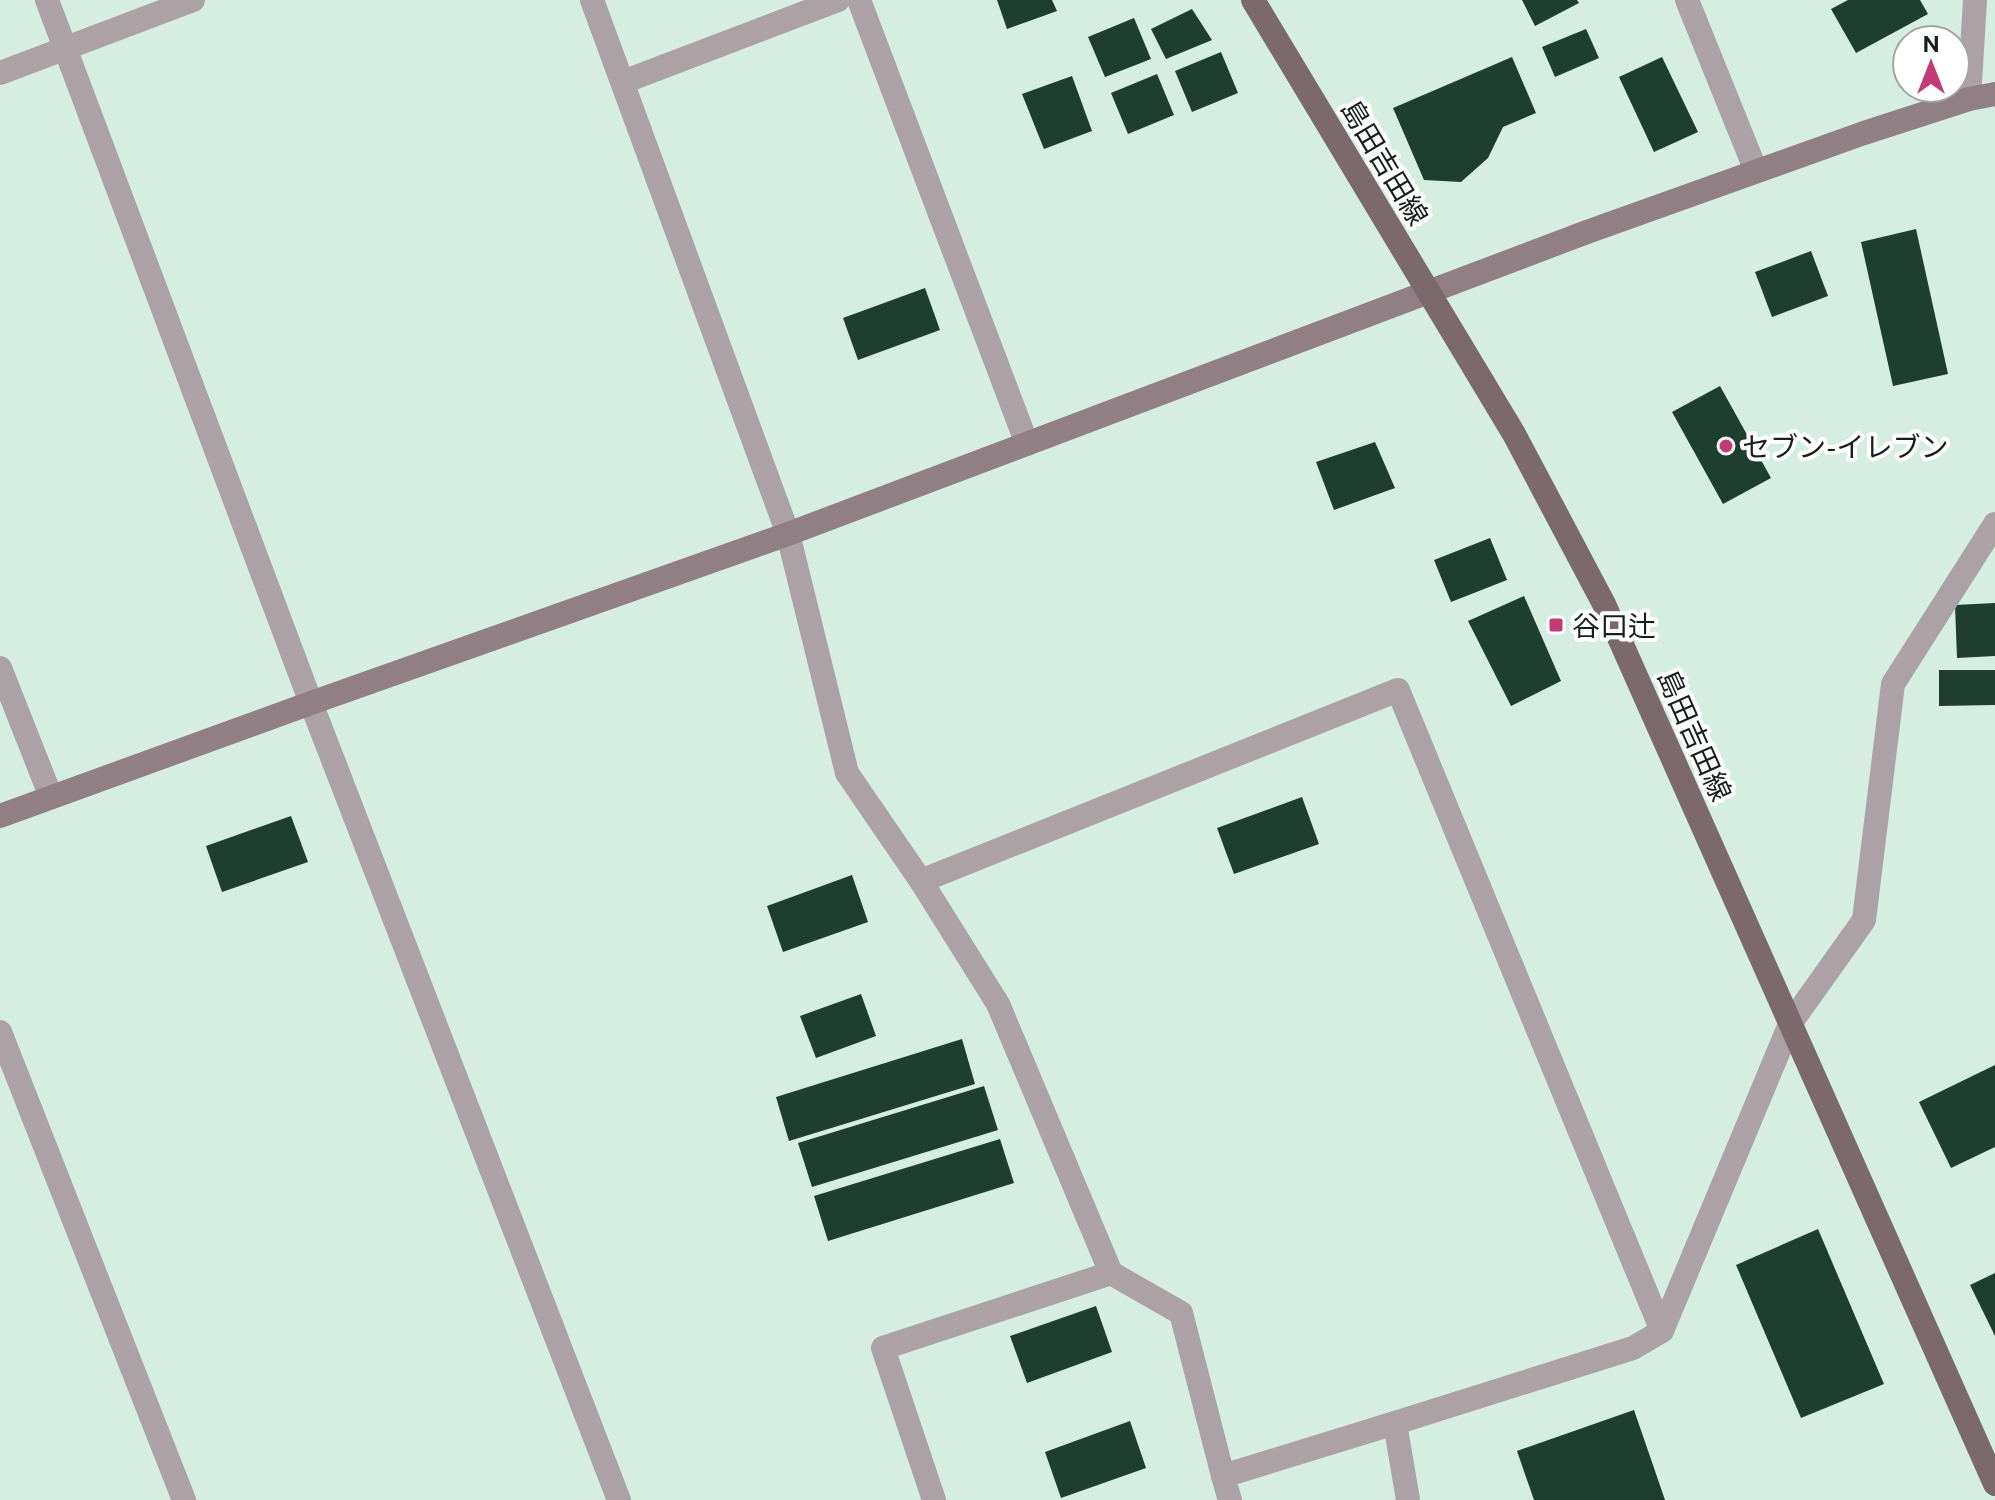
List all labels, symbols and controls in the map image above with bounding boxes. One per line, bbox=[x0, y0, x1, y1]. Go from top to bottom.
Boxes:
north arrow bbox=[1891, 24, 1971, 104]
text: N bbox=[1922, 31, 1940, 57]
street label: 島田吉田線 bbox=[1335, 93, 1435, 231]
place label: セブン-イレブン bbox=[1742, 430, 1949, 463]
marker: セブン-イレブン bbox=[1717, 437, 1735, 455]
place label: 谷口辻 bbox=[1572, 609, 1656, 642]
marker: 谷口辻 bbox=[1547, 616, 1565, 634]
street label: 島田吉田線 bbox=[1651, 664, 1739, 806]

